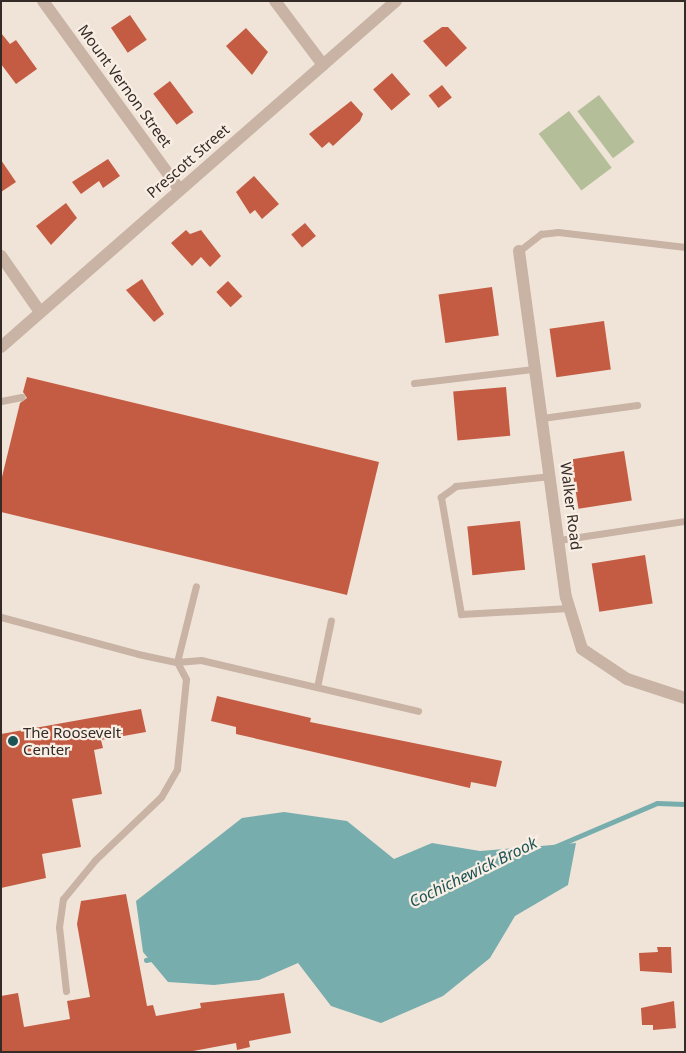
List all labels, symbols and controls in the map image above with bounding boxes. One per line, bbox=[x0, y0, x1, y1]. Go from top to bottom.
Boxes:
street label: Mount Vernon Street bbox=[74, 21, 176, 151]
street label: Prescott Street bbox=[143, 120, 233, 202]
street label: Walker Road bbox=[557, 461, 585, 551]
place label: The Roosevelt Center bbox=[23, 723, 121, 758]
marker: The Roosevelt Center bbox=[7, 735, 19, 747]
water label: Cochichewick Brook bbox=[406, 833, 540, 911]

